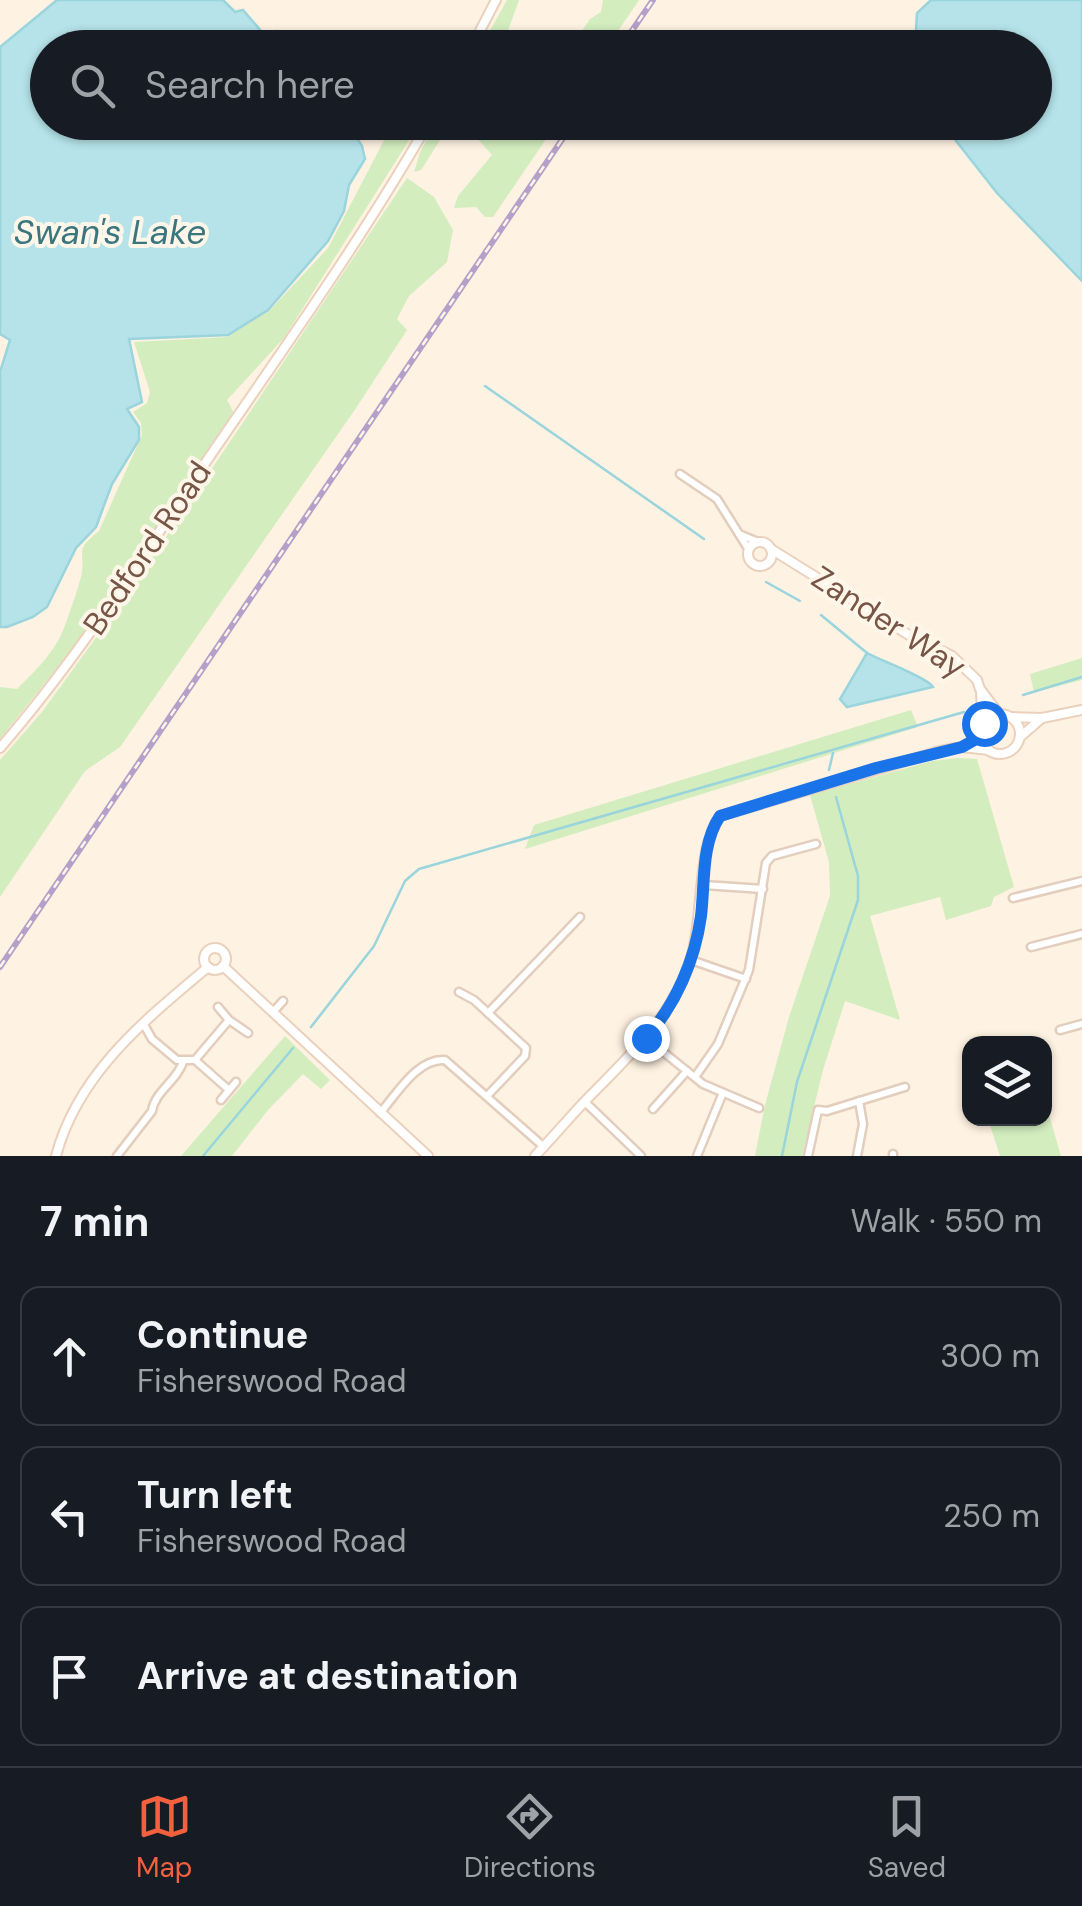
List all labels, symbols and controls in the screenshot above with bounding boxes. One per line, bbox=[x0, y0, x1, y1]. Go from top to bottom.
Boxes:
search box bbox=[30, 30, 1052, 140]
icon: search bbox=[65, 58, 120, 113]
text: Search here bbox=[145, 60, 355, 110]
water label: Swan's Lake bbox=[14, 209, 206, 255]
street label: Bedford Road bbox=[73, 453, 221, 643]
street label: Zander Way bbox=[804, 557, 974, 688]
route start bbox=[962, 701, 1008, 747]
route end bbox=[624, 1016, 670, 1062]
map controls bbox=[962, 1036, 1052, 1126]
button: layers bbox=[962, 1036, 1052, 1126]
text: 7 min bbox=[40, 1194, 149, 1249]
text: Walk · 550 m bbox=[851, 1200, 1042, 1242]
text: Continue bbox=[137, 1310, 308, 1360]
icon: ahead bbox=[42, 1329, 97, 1384]
text: 300 m bbox=[940, 1335, 1040, 1377]
text: Fisherswood Road bbox=[137, 1360, 407, 1402]
text: Turn left bbox=[137, 1470, 293, 1520]
icon: left bbox=[42, 1489, 97, 1544]
text: 250 m bbox=[943, 1495, 1040, 1537]
text: Fisherswood Road bbox=[137, 1520, 407, 1562]
icon: arrive bbox=[42, 1649, 97, 1704]
text: Arrive at destination bbox=[137, 1651, 519, 1701]
tab: Map bbox=[136, 1789, 192, 1886]
tab: Directions bbox=[464, 1789, 596, 1886]
tab: Saved bbox=[868, 1789, 946, 1886]

